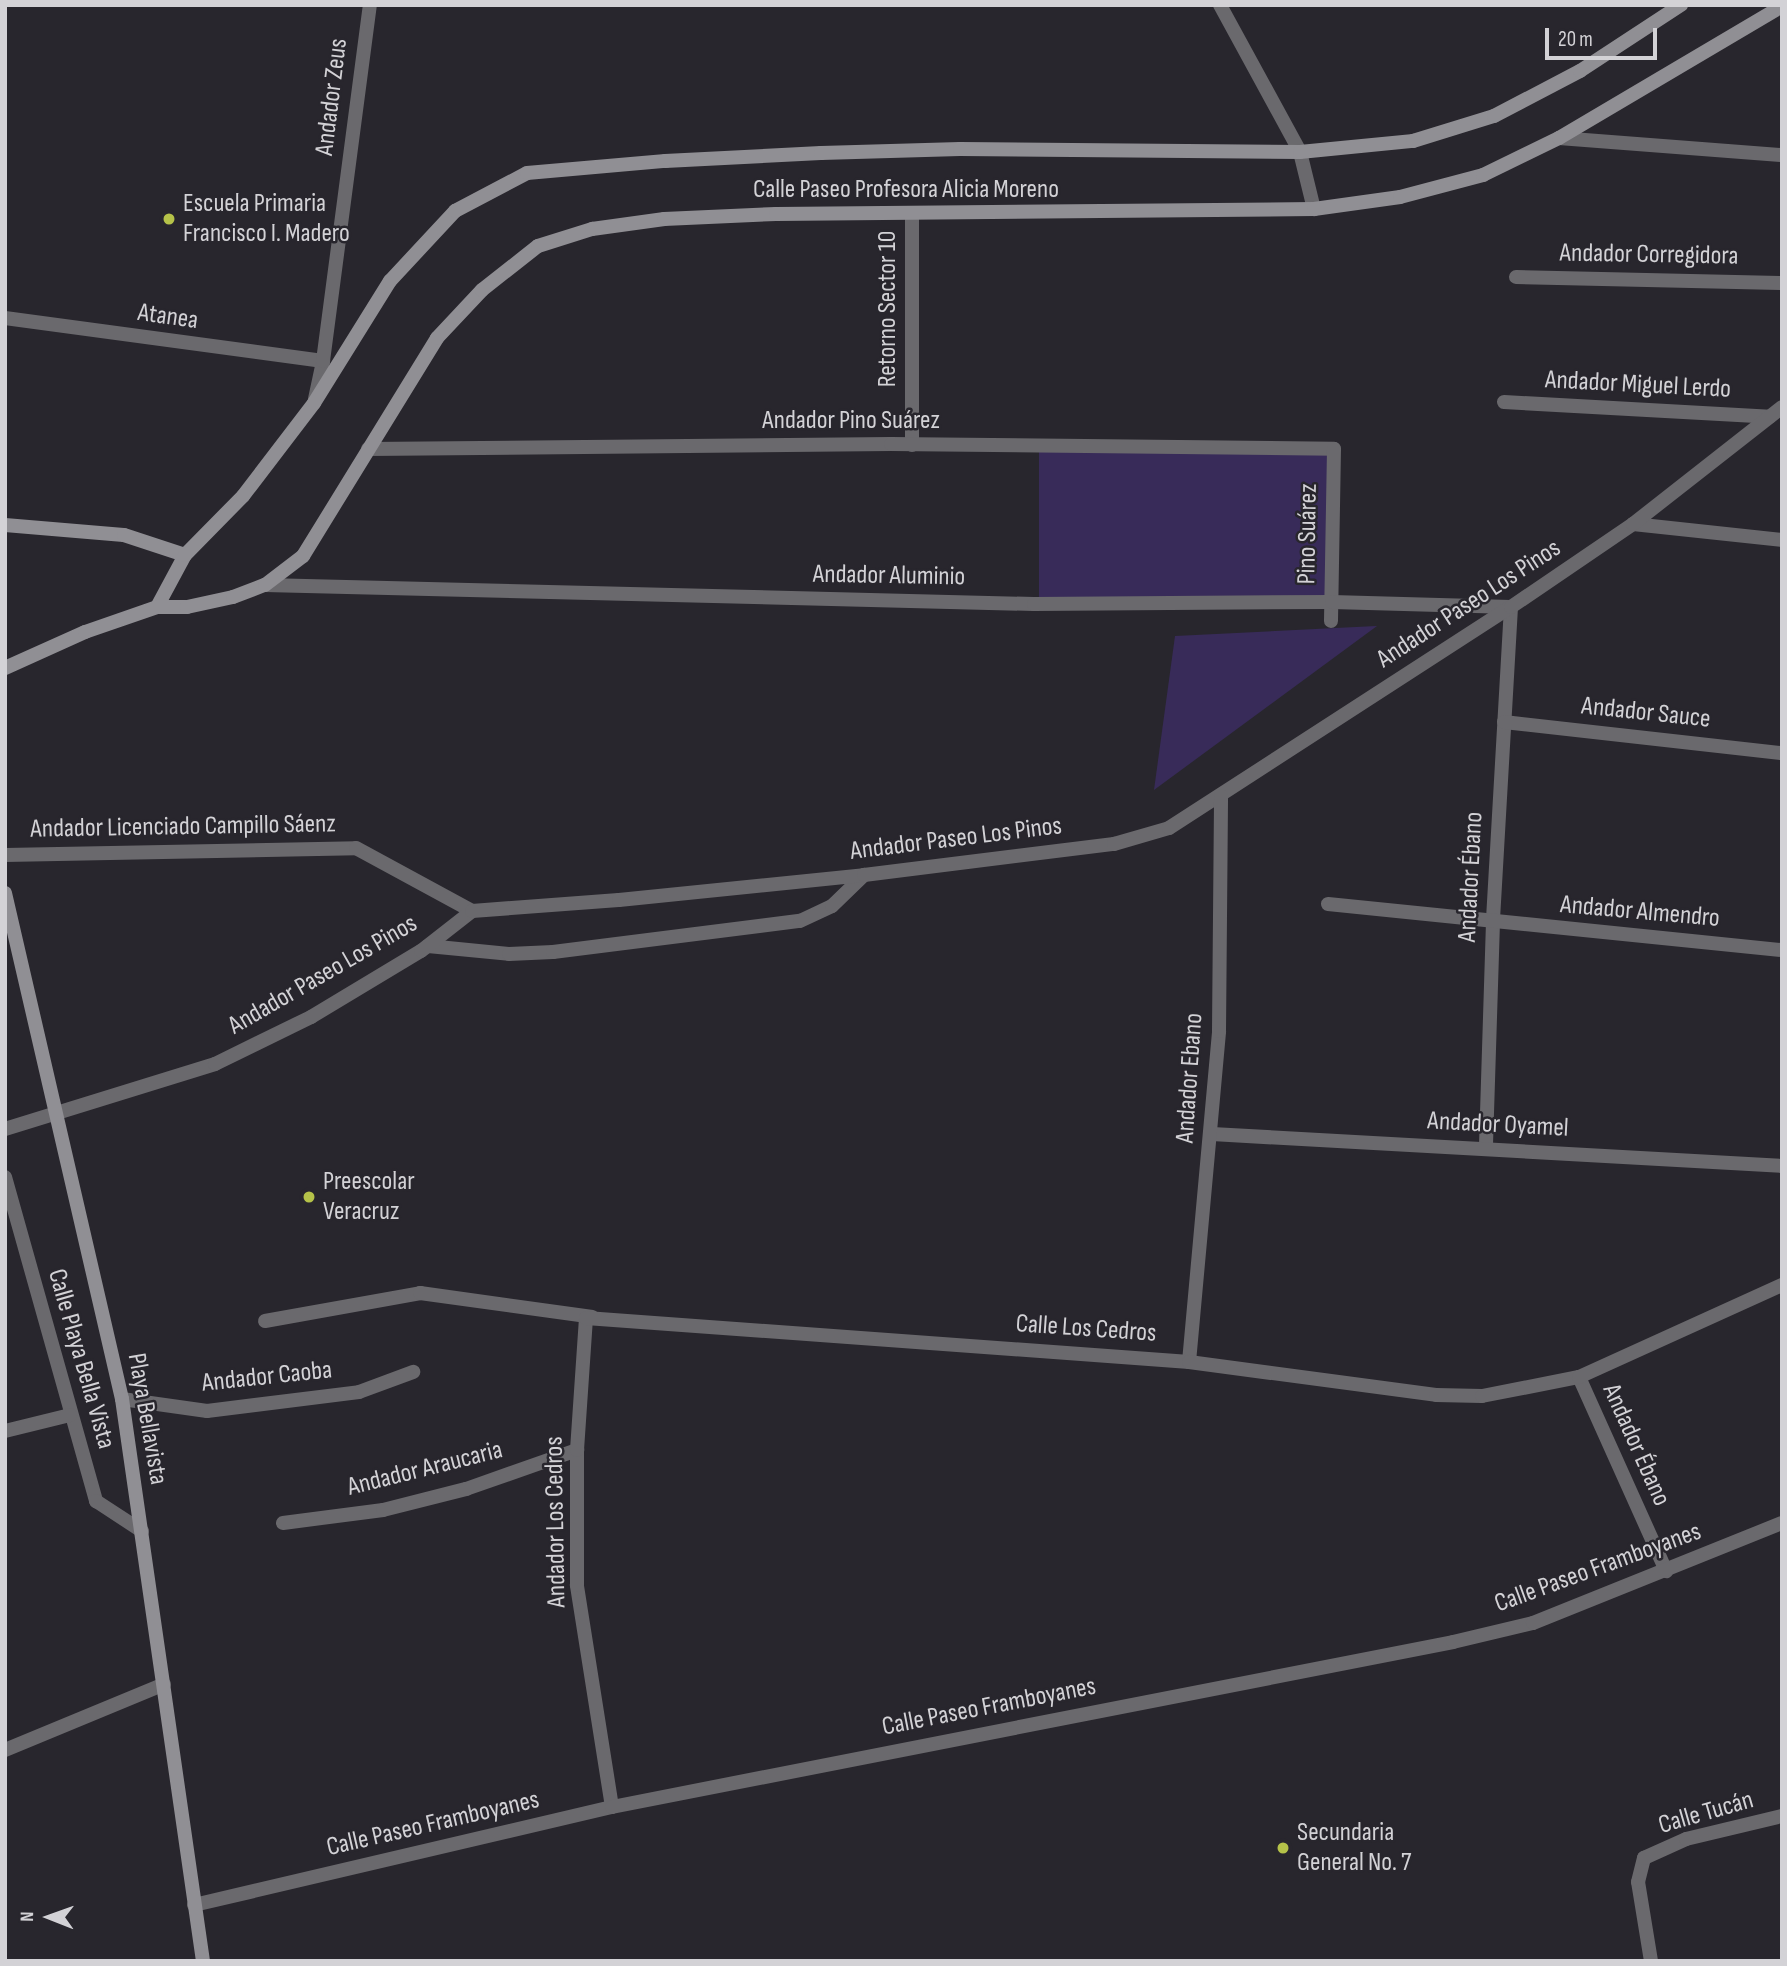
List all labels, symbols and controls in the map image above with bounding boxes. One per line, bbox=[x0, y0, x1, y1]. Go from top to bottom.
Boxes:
scale bar bbox=[1549, 14, 1661, 58]
text: 20 m bbox=[1558, 27, 1593, 52]
street label: Andador Zeus bbox=[309, 37, 355, 157]
street label: Calle Paseo Profesora Alicia Moreno bbox=[753, 174, 1059, 206]
place label: Escuela Primaria Francisco I. Madero bbox=[183, 188, 350, 249]
marker: Escuela Primaria Francisco I. Madero bbox=[161, 211, 177, 227]
street label: Retorno Sector 10 bbox=[872, 231, 904, 387]
street label: Andador Corregidora bbox=[1559, 238, 1739, 272]
street label: Atanea bbox=[136, 297, 200, 337]
street label: Andador Miguel Lerdo bbox=[1544, 365, 1732, 405]
street label: Andador Pino Suárez bbox=[762, 405, 940, 437]
street label: Pino Suárez bbox=[1292, 483, 1324, 585]
street label: Andador Paseo Los Pinos bbox=[1371, 533, 1567, 675]
street label: Andador Aluminio bbox=[813, 559, 965, 593]
street label: Andador Sauce bbox=[1580, 691, 1712, 735]
street label: Andador Licenciado Campillo Sáenz bbox=[30, 809, 336, 845]
street label: Andador Paseo Los Pinos bbox=[848, 811, 1064, 867]
street label: Andador Ébano bbox=[1452, 811, 1490, 943]
street label: Andador Almendro bbox=[1559, 889, 1721, 935]
street label: Andador Paseo Los Pinos bbox=[223, 908, 423, 1042]
street label: Andador Ebano bbox=[1170, 1012, 1210, 1144]
street label: Andador Oyamel bbox=[1427, 1106, 1569, 1144]
place label: Preescolar Veracruz bbox=[323, 1166, 415, 1228]
marker: Preescolar Veracruz bbox=[301, 1189, 317, 1205]
street label: Calle Playa Bella Vista bbox=[40, 1266, 122, 1452]
street label: Calle Los Cedros bbox=[1015, 1309, 1157, 1349]
street label: Playa Bellavista bbox=[120, 1351, 174, 1487]
street label: Andador Caoba bbox=[200, 1355, 334, 1399]
street label: Andador Ébano bbox=[1595, 1379, 1677, 1511]
street label: Andador Araucaria bbox=[344, 1435, 506, 1503]
street label: Andador Los Cedros bbox=[539, 1436, 573, 1608]
street label: Calle Paseo Framboyanes bbox=[1491, 1516, 1705, 1620]
street label: Calle Paseo Framboyanes bbox=[879, 1671, 1099, 1743]
street label: Calle Paseo Framboyanes bbox=[324, 1784, 542, 1864]
street label: Calle Tucán bbox=[1655, 1785, 1757, 1841]
place label: Secundaria General No. 7 bbox=[1297, 1817, 1411, 1878]
marker: Secundaria General No. 7 bbox=[1275, 1840, 1291, 1856]
north arrow bbox=[14, 1882, 84, 1952]
text: N bbox=[16, 1911, 39, 1922]

